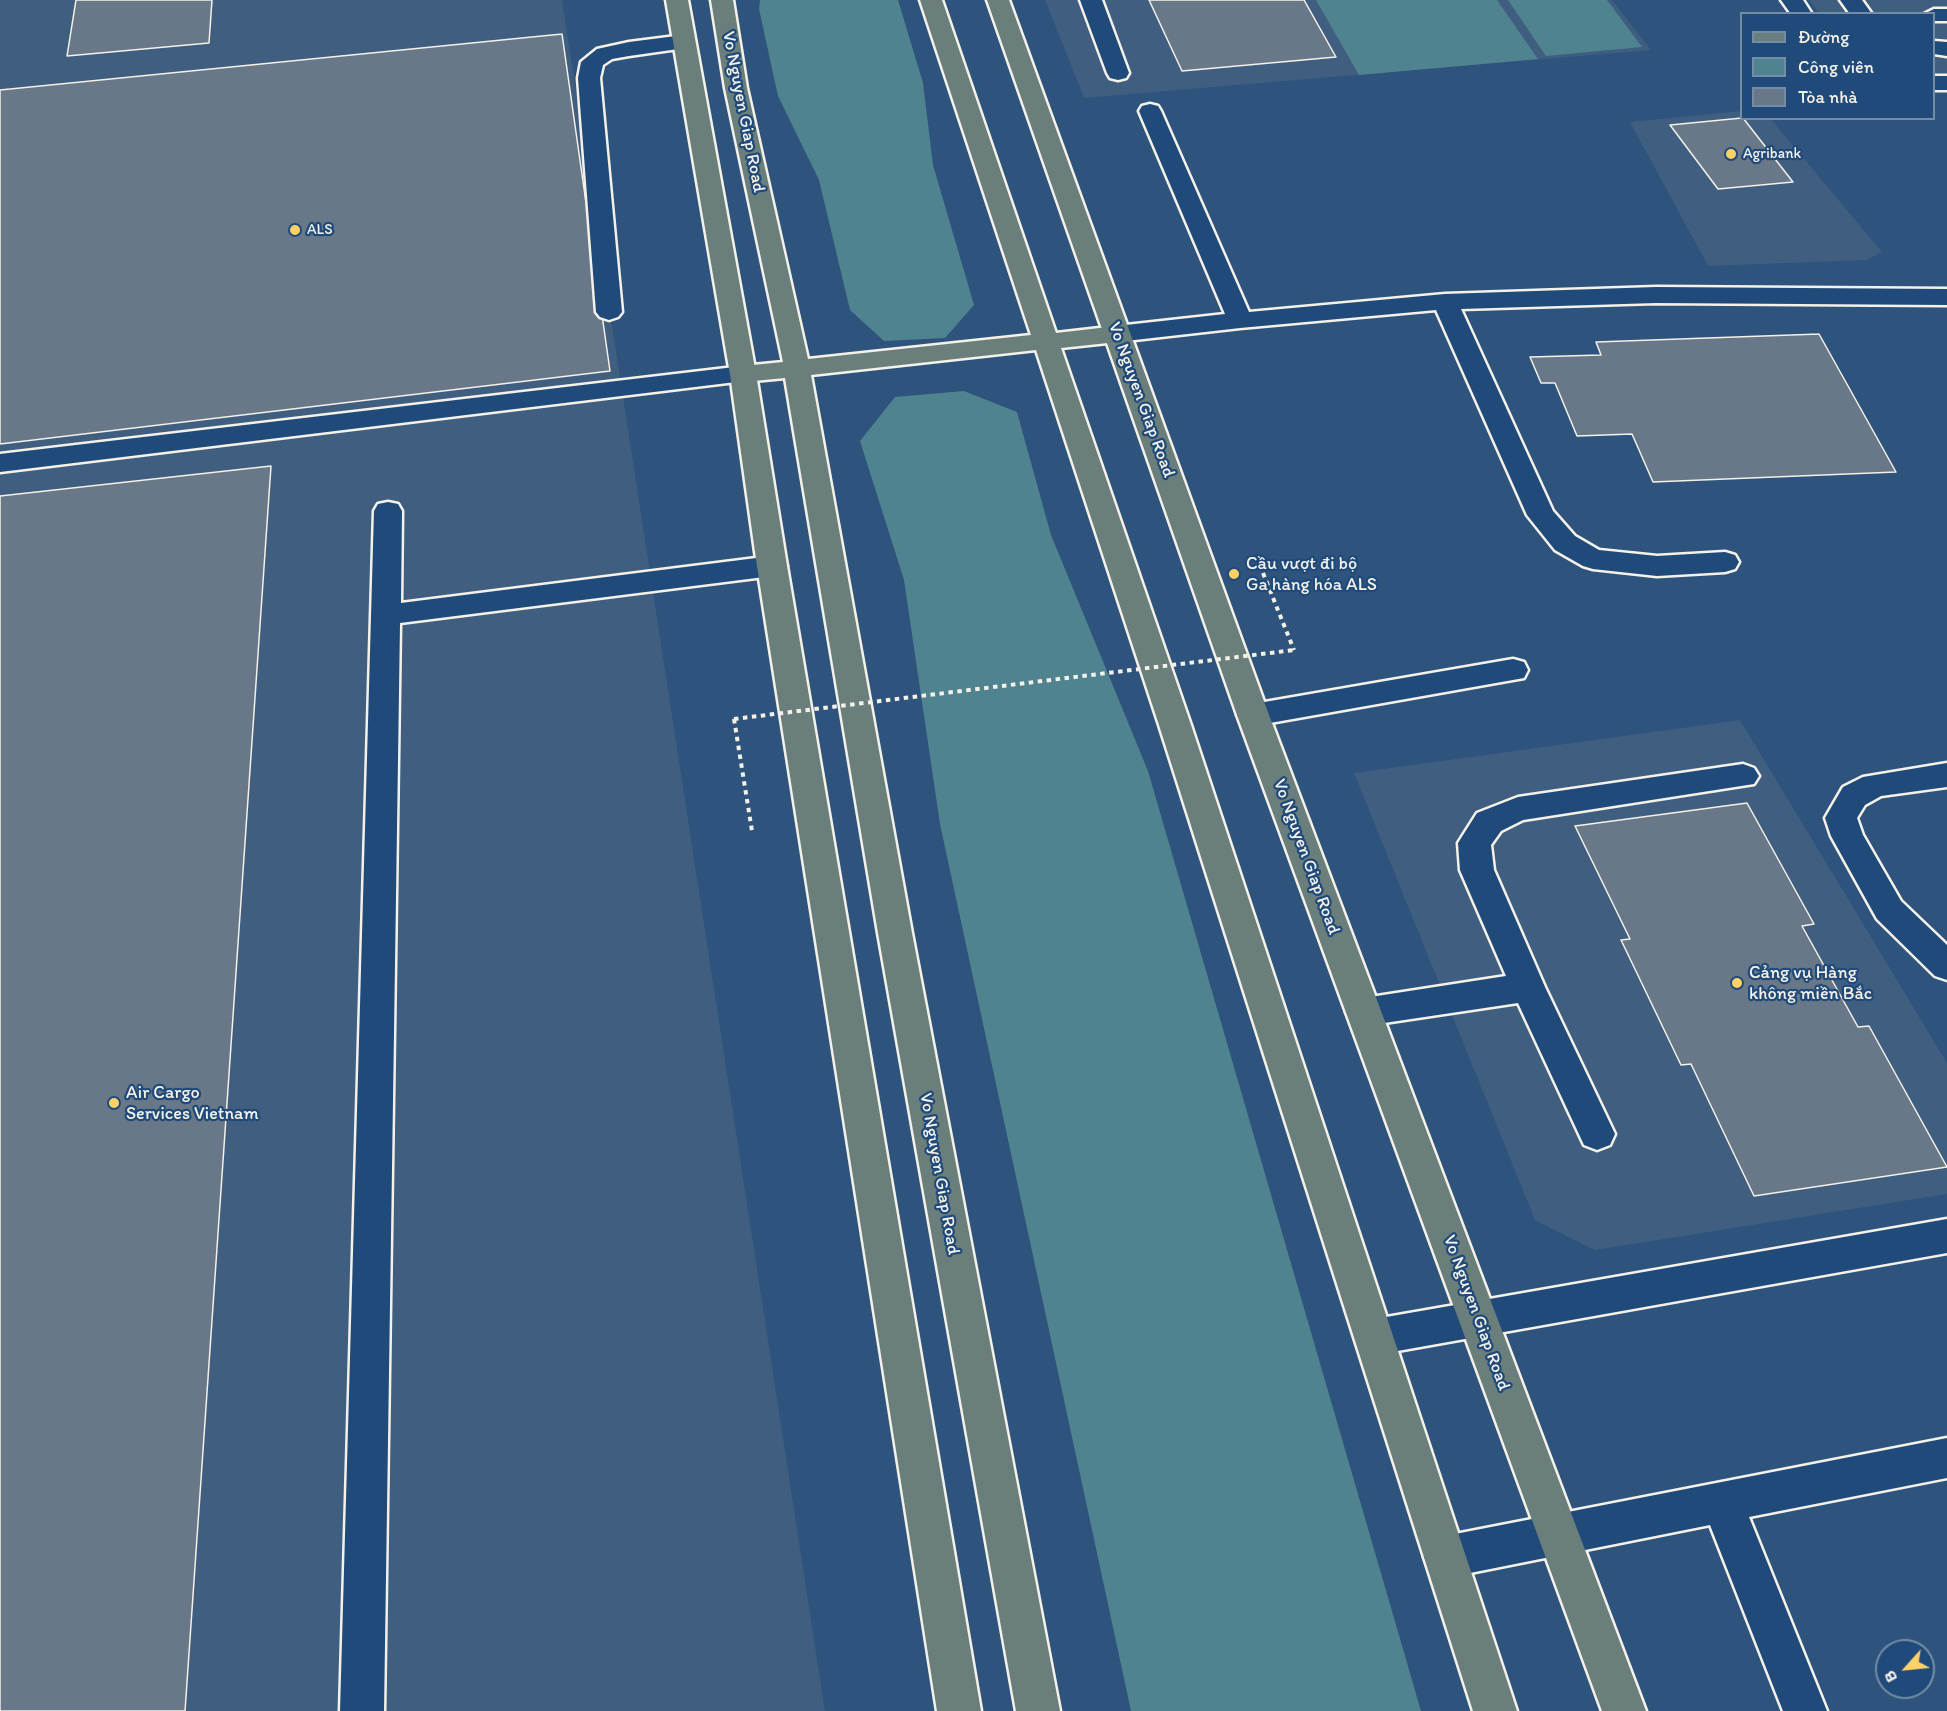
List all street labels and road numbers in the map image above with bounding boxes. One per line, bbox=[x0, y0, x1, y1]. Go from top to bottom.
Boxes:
street label: Vo Nguyen Giap Road bbox=[717, 29, 769, 195]
street label: Vo Nguyen Giap Road bbox=[1103, 319, 1179, 481]
street label: Vo Nguyen Giap Road bbox=[1268, 776, 1344, 938]
street label: Vo Nguyen Giap Road bbox=[914, 1091, 964, 1257]
street label: Vo Nguyen Giap Road bbox=[1438, 1232, 1514, 1394]

